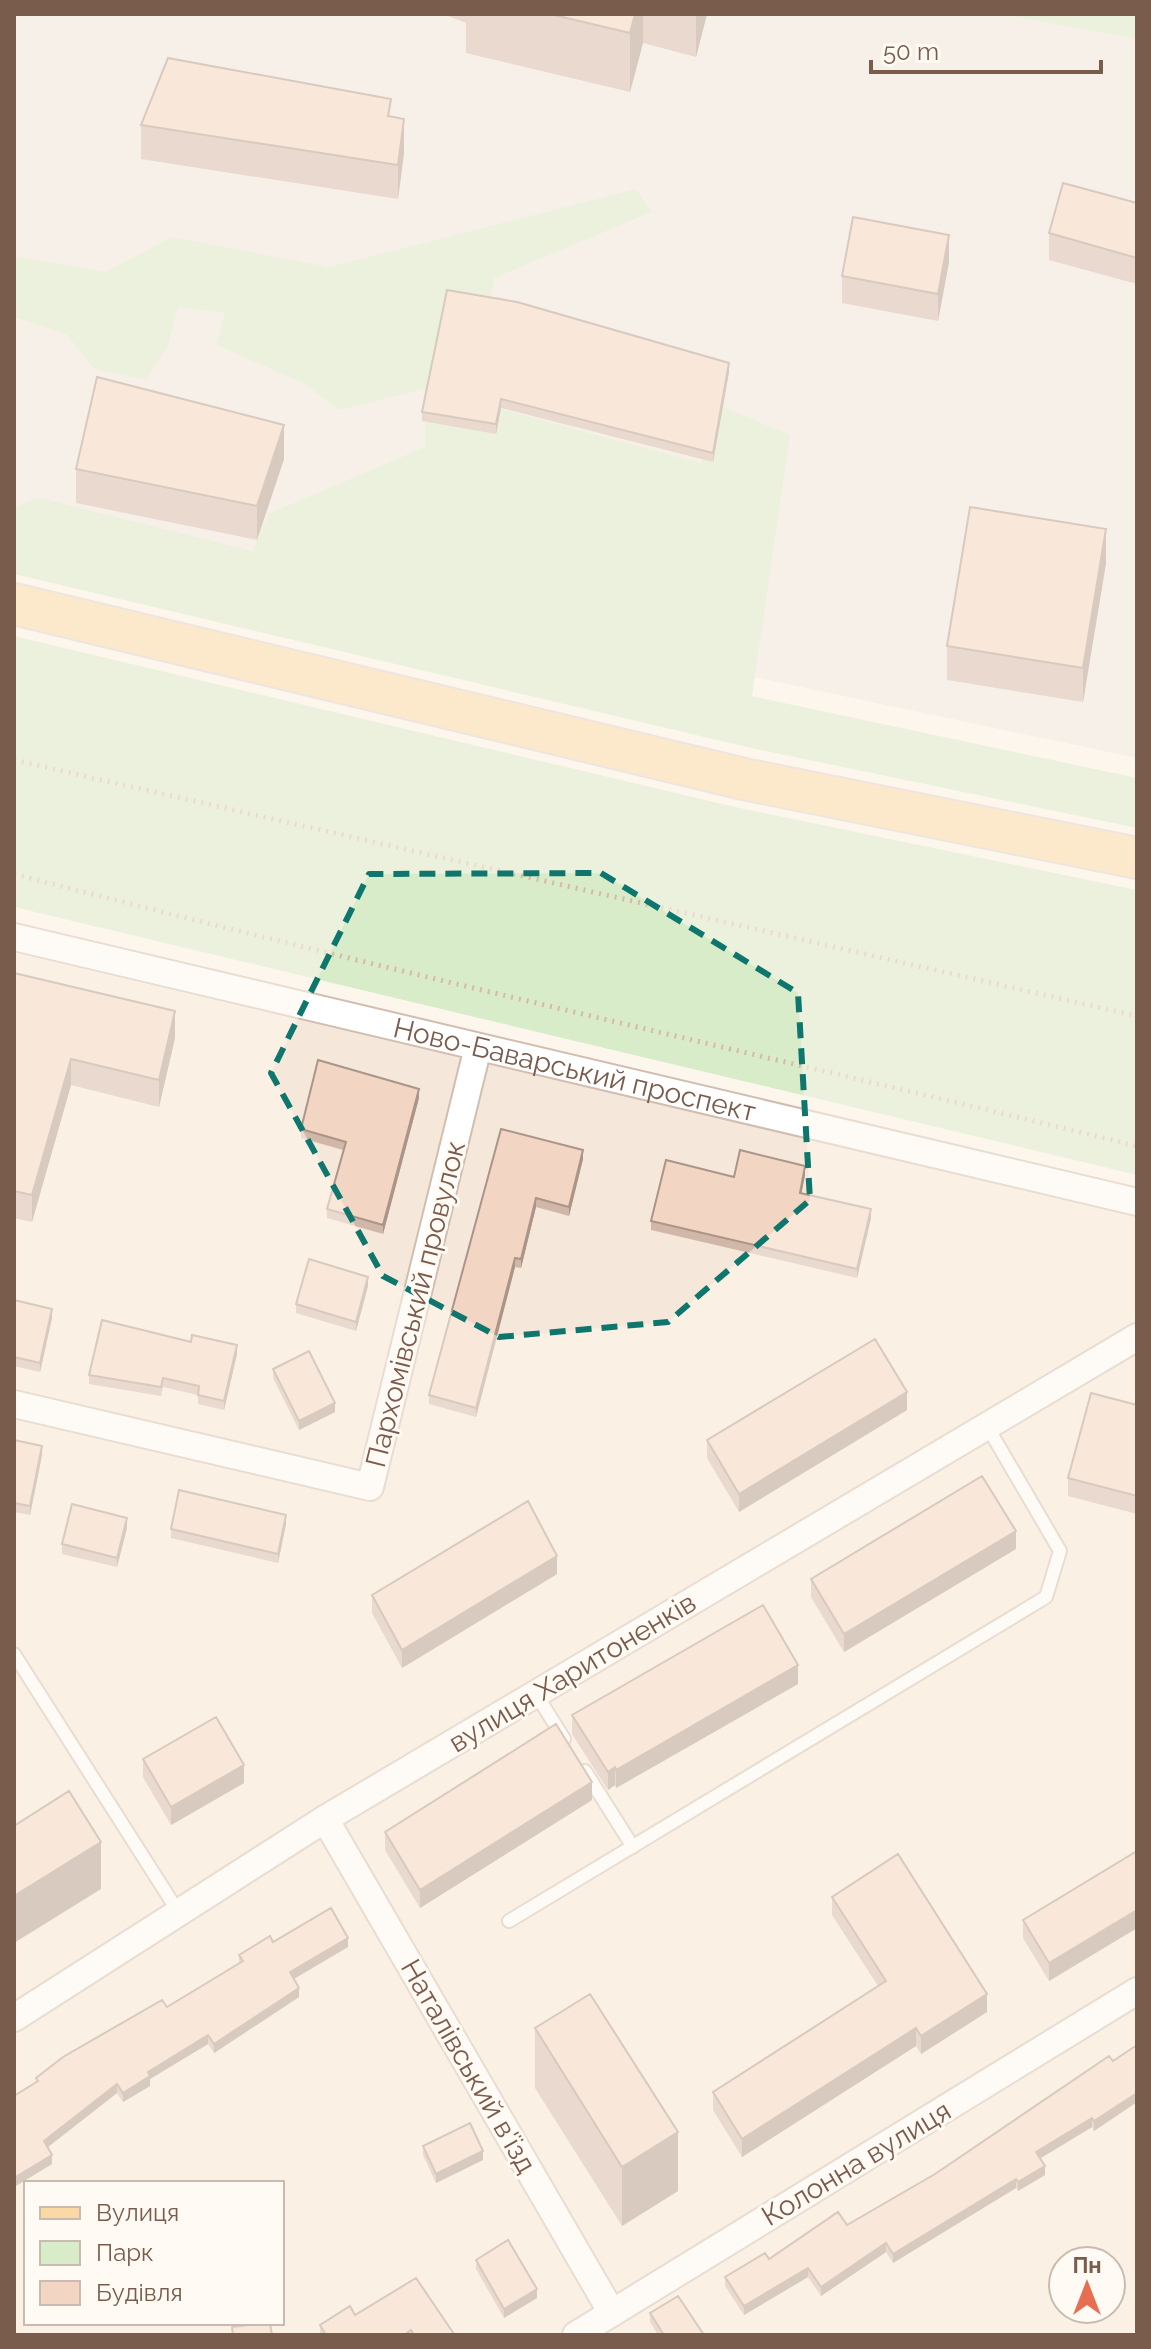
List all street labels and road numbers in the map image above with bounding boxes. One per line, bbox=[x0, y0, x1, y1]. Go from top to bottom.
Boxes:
street label: Ново-Баварський проспект bbox=[390, 1011, 759, 1128]
street label: Пархомівський провулок bbox=[359, 1138, 472, 1471]
street label: вулиця Харитоненків bbox=[443, 1586, 702, 1759]
street label: Наталівський в'їзд bbox=[394, 1954, 543, 2179]
street label: Колонна вулиця bbox=[756, 2094, 957, 2233]

